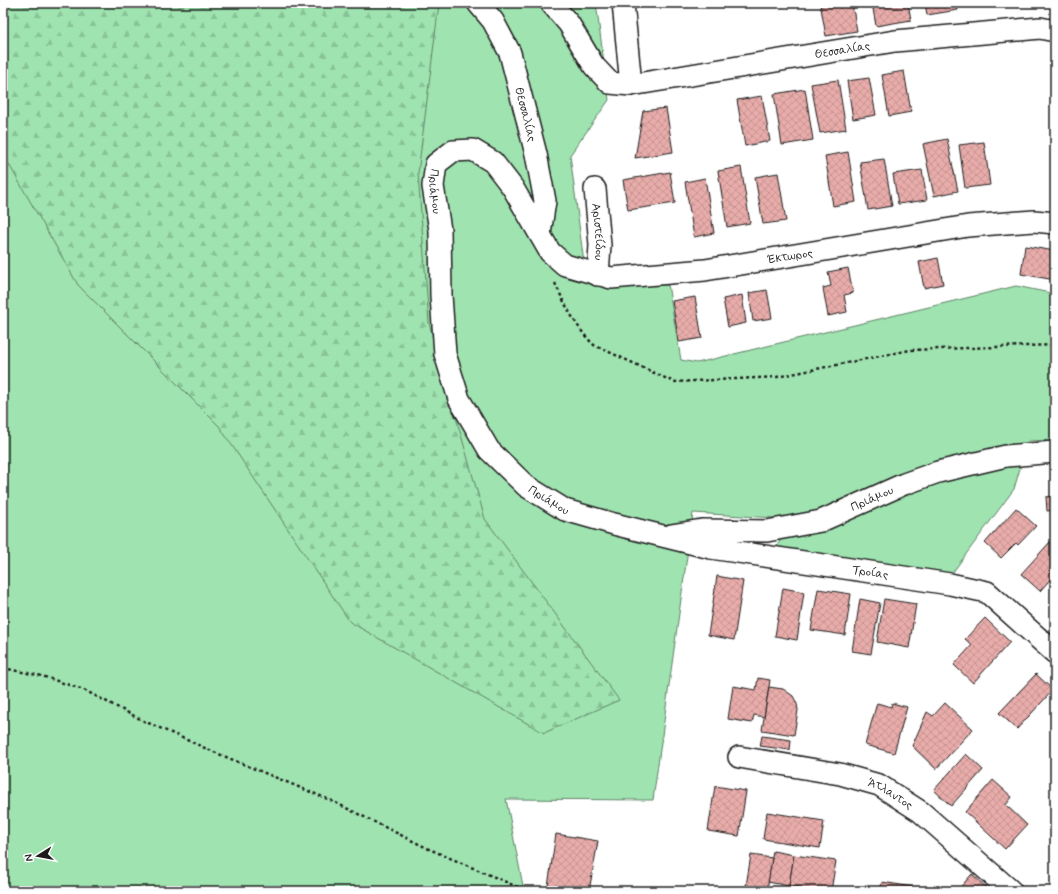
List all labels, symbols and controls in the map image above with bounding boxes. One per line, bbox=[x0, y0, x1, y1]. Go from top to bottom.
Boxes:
street label: Θεσσαλίας bbox=[813, 38, 871, 63]
street label: Θεσσαλίας bbox=[510, 85, 540, 144]
street label: Πριάμου bbox=[424, 168, 444, 216]
street label: Αριστείδου bbox=[587, 203, 607, 262]
street label: Έκτωρος bbox=[766, 246, 814, 268]
street label: Πριάμου bbox=[525, 482, 571, 520]
street label: Πριάμου bbox=[848, 483, 897, 516]
street label: Τροίας bbox=[851, 562, 889, 584]
street label: Άτλαντος bbox=[866, 775, 916, 814]
north arrow bbox=[18, 836, 58, 876]
text: N bbox=[22, 853, 37, 863]

